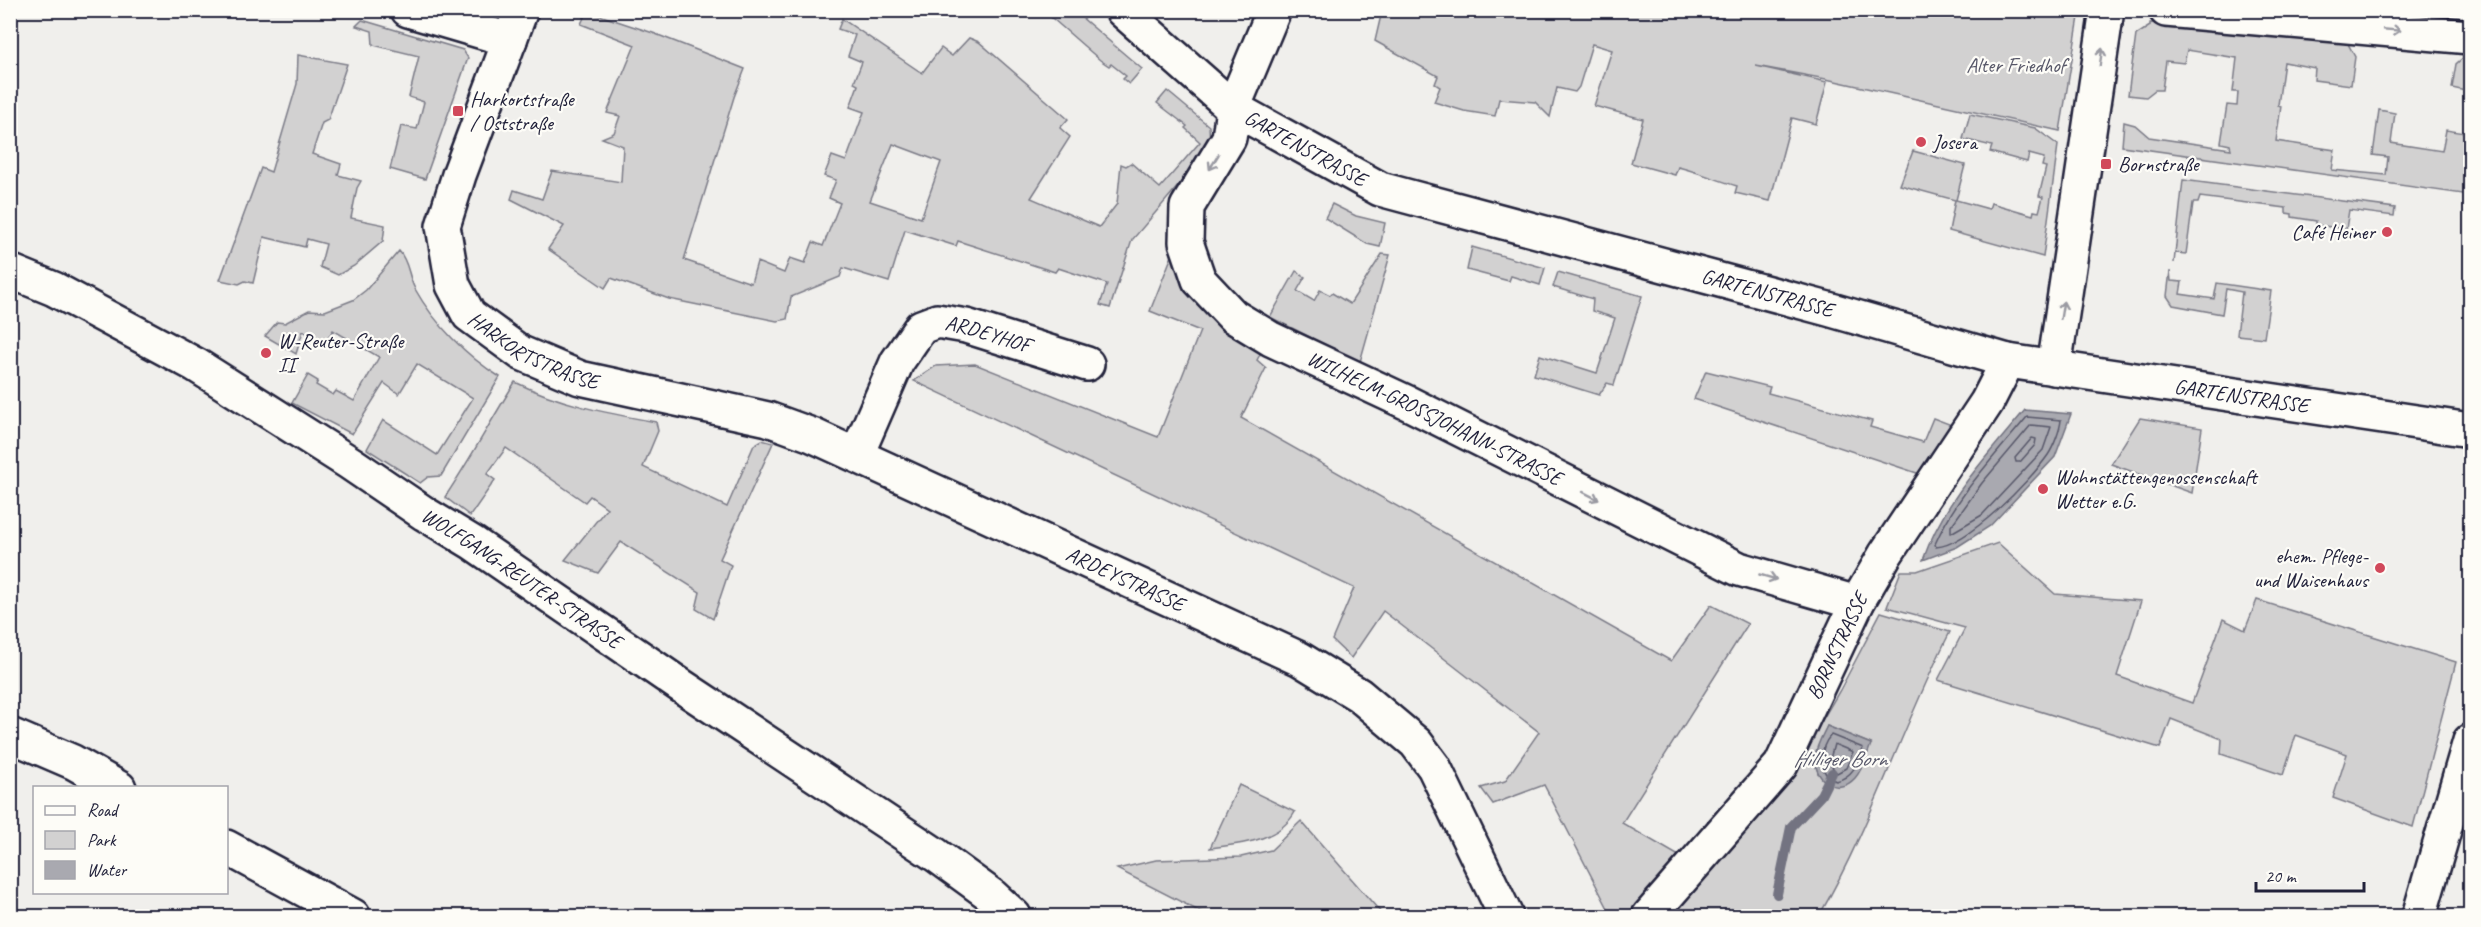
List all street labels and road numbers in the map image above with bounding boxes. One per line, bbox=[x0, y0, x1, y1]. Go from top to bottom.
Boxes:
street label: GARTENSTRASSE bbox=[1240, 104, 1374, 193]
street label: GARTENSTRASSE bbox=[1699, 263, 1839, 324]
street label: HARKORTSTRASSE bbox=[463, 306, 604, 395]
street label: ARDEYHOF bbox=[943, 310, 1038, 360]
street label: WILHELM-GROSSJOHANN-STRASSE bbox=[1303, 345, 1568, 492]
street label: GARTENSTRASSE bbox=[2173, 373, 2313, 419]
street label: WOLFGANG-REUTER-STRASSE bbox=[417, 502, 629, 656]
street label: ARDEYSTRASSE bbox=[1062, 540, 1191, 618]
street label: BORNSTRASSE bbox=[1801, 586, 1875, 704]

